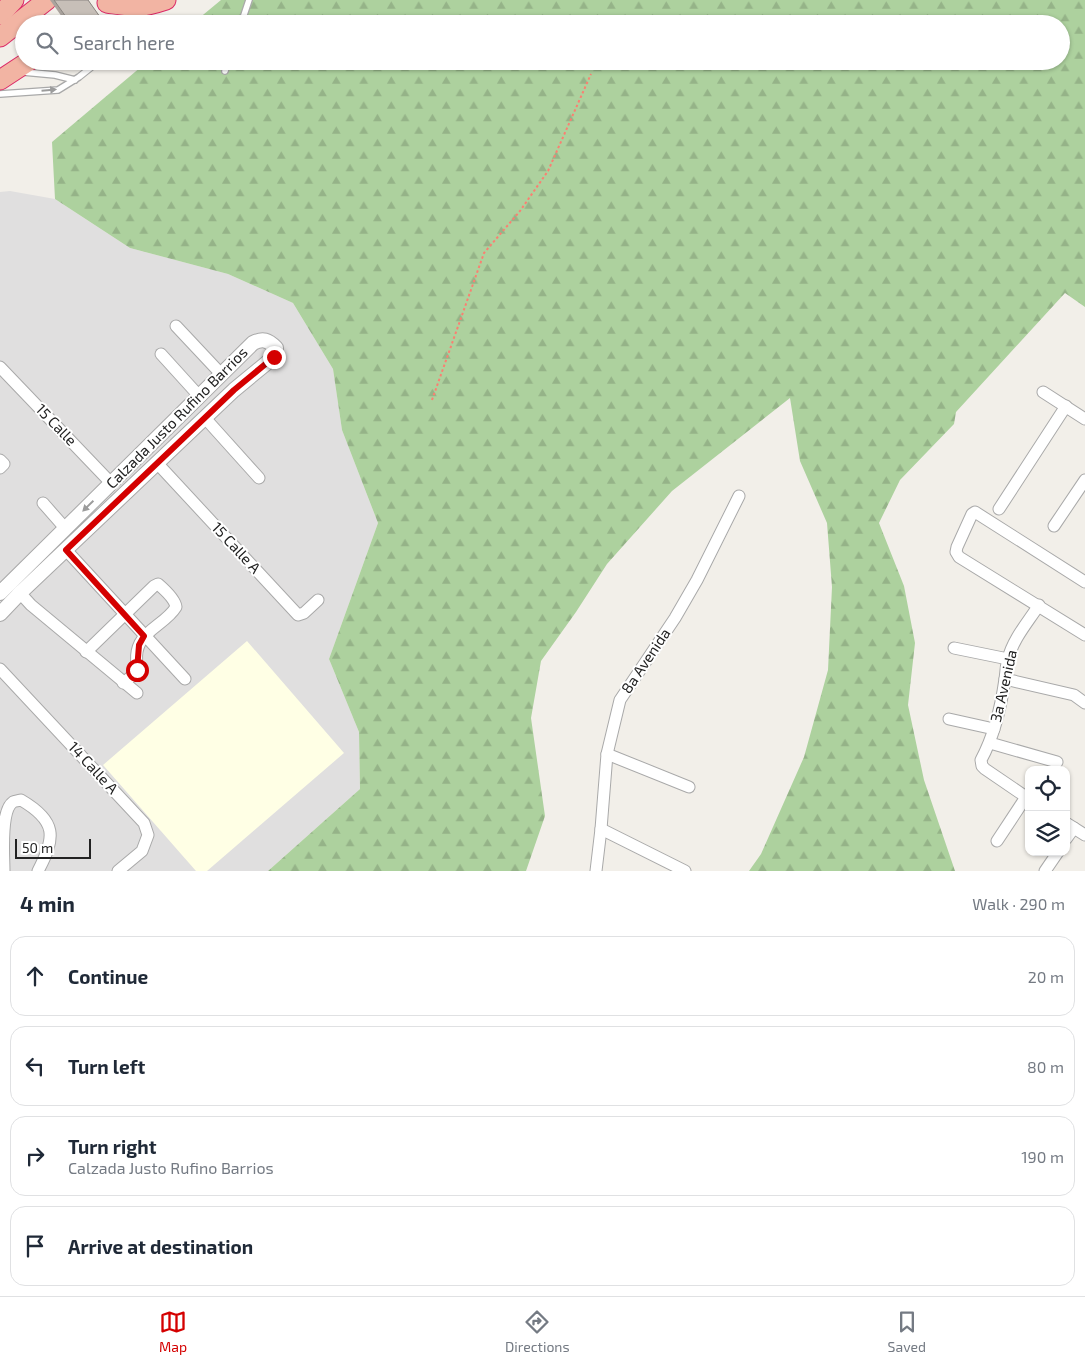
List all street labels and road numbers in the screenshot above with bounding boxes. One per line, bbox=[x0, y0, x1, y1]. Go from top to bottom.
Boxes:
street label: Calzada Justo Rufino Barrios bbox=[102, 343, 251, 492]
street label: 15 Calle bbox=[32, 400, 81, 449]
street label: 15 Calle A bbox=[209, 518, 265, 577]
street label: 8a Avenida bbox=[617, 625, 673, 696]
street label: 3a Avenida bbox=[986, 648, 1020, 724]
street label: 14 Calle A bbox=[65, 738, 123, 798]

